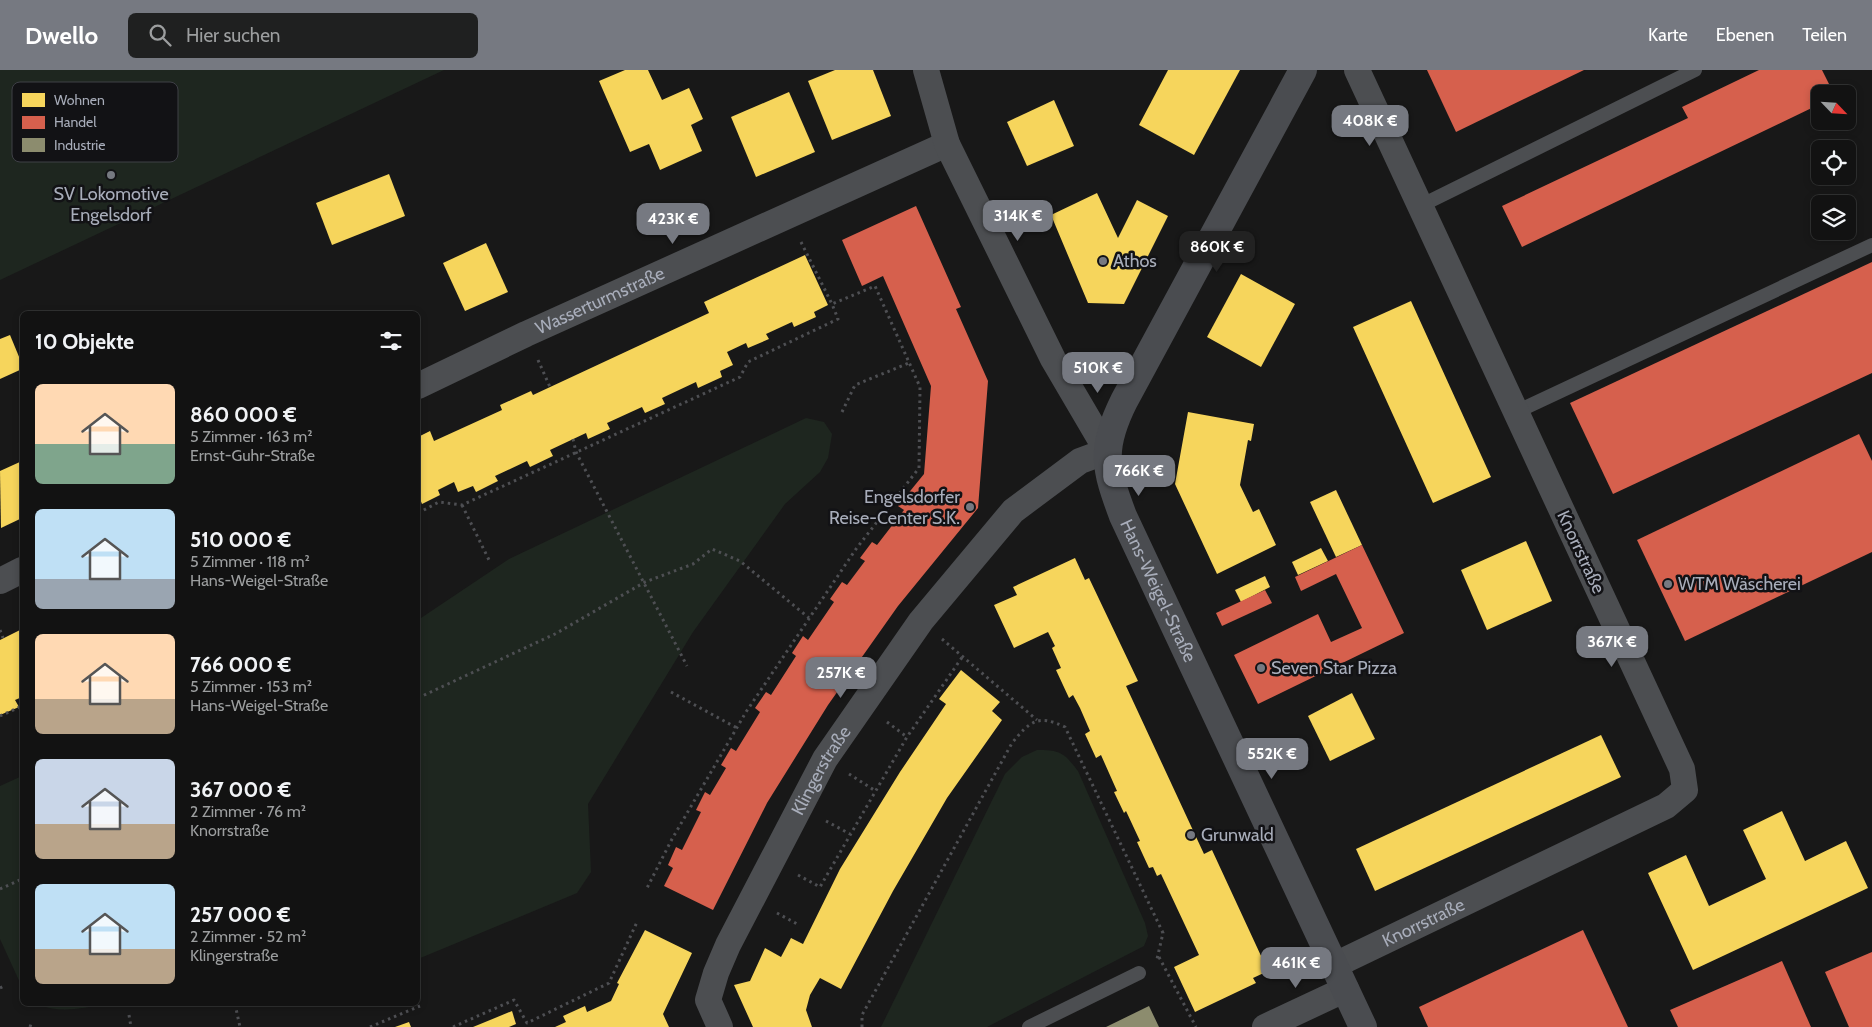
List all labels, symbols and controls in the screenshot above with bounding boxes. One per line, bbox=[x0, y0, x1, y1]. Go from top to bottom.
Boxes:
search box bbox=[128, 13, 478, 58]
text: Dwello bbox=[25, 21, 98, 50]
icon: search bbox=[146, 21, 174, 49]
text: Hier suchen bbox=[186, 24, 280, 47]
text: Karte bbox=[1648, 24, 1688, 46]
text: Ebenen bbox=[1716, 24, 1774, 46]
text: Teilen bbox=[1802, 24, 1847, 46]
legend bbox=[12, 82, 178, 162]
north arrow bbox=[1811, 85, 1856, 130]
map controls bbox=[1811, 85, 1856, 240]
text: Wohnen bbox=[54, 91, 105, 109]
pin: 408K € bbox=[1329, 104, 1411, 147]
text: 408K € bbox=[1343, 111, 1397, 130]
text: Handel bbox=[54, 113, 97, 131]
text: Industrie bbox=[54, 136, 105, 154]
button: locate bbox=[1811, 140, 1856, 185]
marker: SV Lokomotive Engelsdorf bbox=[105, 169, 117, 181]
place label: SV Lokomotive Engelsdorf bbox=[53, 183, 169, 226]
button: layers bbox=[1811, 195, 1856, 240]
pin: 314K € bbox=[977, 200, 1059, 242]
pin: 423K € bbox=[632, 202, 714, 245]
text: 314K € bbox=[994, 206, 1042, 225]
text: 423K € bbox=[648, 209, 698, 228]
pin: 860K € bbox=[1176, 230, 1258, 273]
text: 860K € bbox=[1190, 237, 1244, 256]
place label: Athos bbox=[1113, 250, 1157, 272]
marker: Athos bbox=[1097, 255, 1109, 267]
street label: Wasserturmstraße bbox=[532, 262, 668, 339]
icon: filters bbox=[377, 327, 405, 355]
text: 10 Objekte bbox=[35, 329, 134, 354]
pin: 510K € bbox=[1057, 352, 1139, 394]
text: 510K € bbox=[1073, 358, 1123, 377]
text: 860 000 € bbox=[190, 402, 297, 427]
icon: home bbox=[75, 404, 135, 464]
text: 5 Zimmer · 163 m² bbox=[190, 427, 313, 446]
text: Ernst-Guhr-Straße bbox=[190, 446, 315, 465]
pin: 766K € bbox=[1098, 454, 1180, 497]
text: 766K € bbox=[1114, 461, 1164, 480]
place label: Engelsdorfer Reise-Center S.K. bbox=[829, 486, 960, 529]
marker: Engelsdorfer Reise-Center S.K. bbox=[964, 501, 976, 513]
street label: Knorrstraße bbox=[1552, 507, 1610, 597]
street label: Hans-Weigel-Straße bbox=[1115, 516, 1201, 666]
text: 510 000 € bbox=[190, 527, 291, 552]
icon: home bbox=[75, 529, 135, 589]
text: 5 Zimmer · 118 m² bbox=[190, 552, 310, 571]
text: Hans-Weigel-Straße bbox=[190, 571, 328, 590]
place label: WTM Wäscherei bbox=[1678, 573, 1801, 595]
marker: WTM Wäscherei bbox=[1662, 578, 1674, 590]
pin: 367K € bbox=[1571, 626, 1653, 668]
text: 367K € bbox=[1587, 632, 1637, 651]
text: 766 000 € bbox=[190, 652, 291, 677]
icon: home bbox=[75, 654, 135, 714]
pin: 257K € bbox=[800, 656, 882, 699]
place label: Seven Star Pizza bbox=[1271, 657, 1397, 679]
marker: Seven Star Pizza bbox=[1255, 662, 1267, 674]
text: 257K € bbox=[816, 663, 866, 682]
text: 5 Zimmer · 153 m² bbox=[190, 677, 312, 696]
text: Hans-Weigel-Straße bbox=[190, 696, 328, 715]
street label: Klingerstraße bbox=[787, 722, 856, 819]
pin: 552K € bbox=[1231, 738, 1313, 780]
text: 552K € bbox=[1247, 744, 1297, 763]
text: 367 000 € bbox=[190, 777, 291, 802]
icon: home bbox=[75, 779, 135, 839]
text: 2 Zimmer · 76 m² bbox=[190, 802, 306, 821]
text: Knorrstraße bbox=[190, 821, 269, 840]
place label: Grunwald bbox=[1201, 824, 1274, 846]
marker: Grunwald bbox=[1185, 829, 1197, 841]
street label: Knorrstraße bbox=[1379, 893, 1468, 952]
text: 257 000 € bbox=[190, 902, 291, 927]
icon: home bbox=[75, 904, 135, 964]
text: 2 Zimmer · 52 m² bbox=[190, 927, 306, 946]
text: Klingerstraße bbox=[190, 946, 278, 965]
pin: 461K € bbox=[1255, 946, 1337, 989]
text: 461K € bbox=[1272, 953, 1320, 972]

